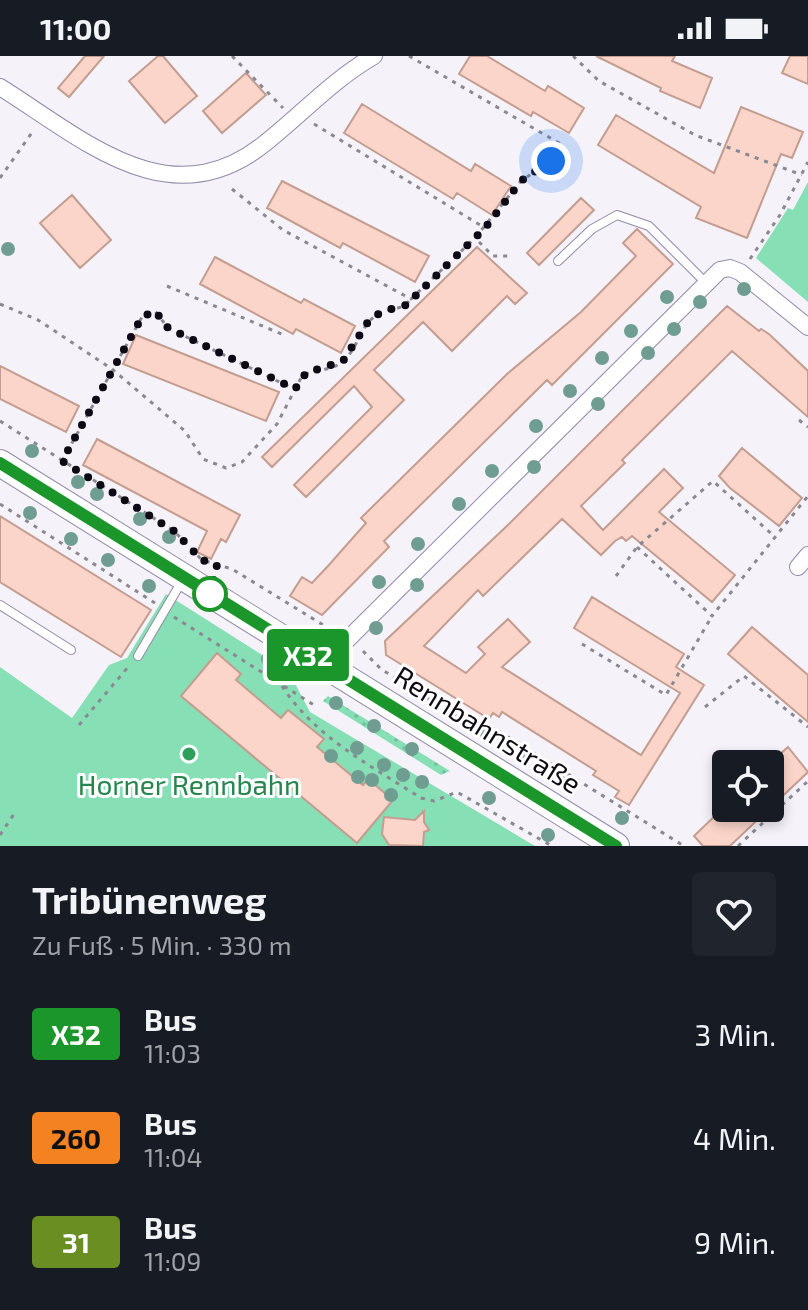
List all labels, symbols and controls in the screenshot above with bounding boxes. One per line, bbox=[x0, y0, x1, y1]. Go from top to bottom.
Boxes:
text: 11:00 bbox=[40, 10, 112, 46]
your location bbox=[531, 141, 571, 181]
unlabelled marker bbox=[193, 577, 227, 611]
line badge: X32 bbox=[262, 629, 354, 681]
text: X32 bbox=[283, 638, 333, 672]
street label: Rennbahnstraße bbox=[388, 658, 588, 800]
marker: Horner Rennbahn bbox=[180, 745, 198, 763]
map controls bbox=[712, 750, 784, 822]
button: locate bbox=[712, 750, 784, 822]
place label: Horner Rennbahn bbox=[78, 767, 300, 801]
button: heart bbox=[692, 872, 776, 956]
text: Tribünenweg bbox=[32, 876, 267, 922]
text: Zu Fuß · 5 Min. · 330 m bbox=[32, 929, 292, 960]
text: Bus bbox=[144, 1001, 197, 1037]
text: 3 Min. bbox=[695, 1016, 776, 1052]
text: X32 bbox=[51, 1017, 101, 1051]
text: 11:03 bbox=[144, 1037, 201, 1068]
text: Bus bbox=[144, 1105, 197, 1141]
text: 4 Min. bbox=[693, 1120, 776, 1156]
text: 260 bbox=[51, 1121, 101, 1155]
text: 11:04 bbox=[144, 1141, 203, 1172]
text: Bus bbox=[144, 1209, 197, 1245]
text: 9 Min. bbox=[694, 1224, 776, 1260]
text: 31 bbox=[62, 1225, 90, 1259]
text: 11:09 bbox=[144, 1245, 201, 1276]

